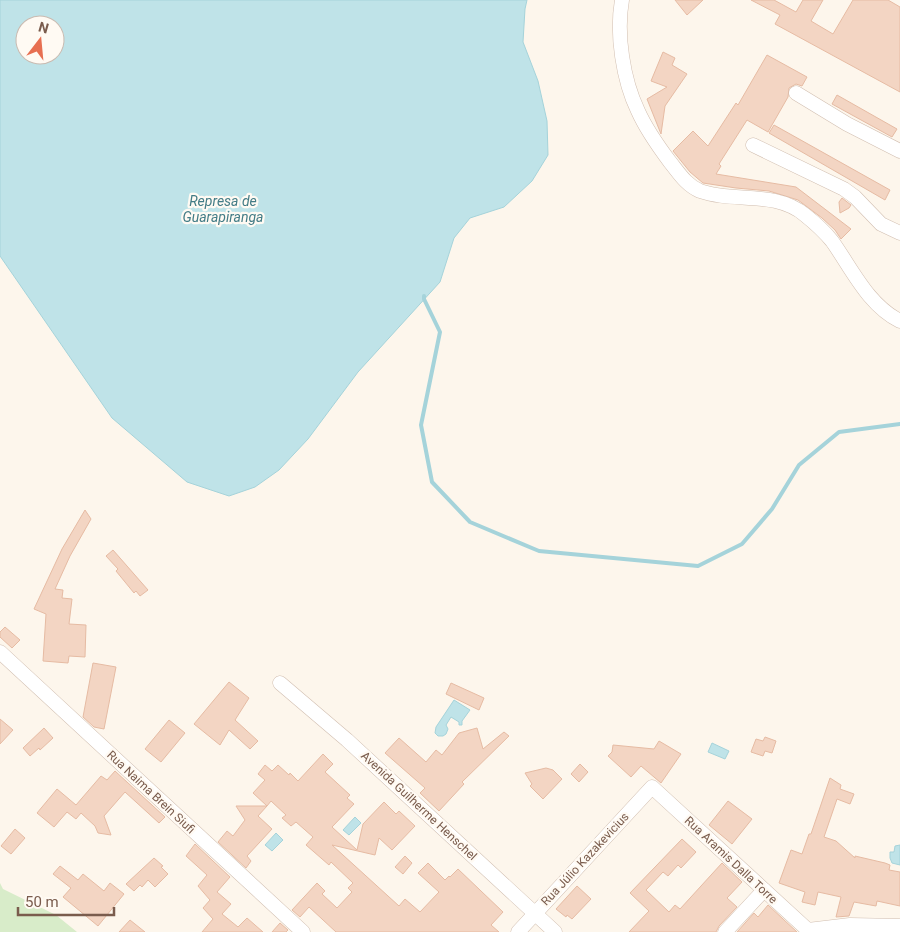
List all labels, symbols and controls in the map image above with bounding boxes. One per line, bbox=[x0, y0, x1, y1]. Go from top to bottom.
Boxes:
north arrow bbox=[15, 15, 65, 65]
text: N bbox=[37, 18, 51, 37]
water label: Represa de Guarapiranga bbox=[182, 193, 264, 225]
street label: Rua Naima Brein Siufi bbox=[104, 748, 198, 836]
street label: Avenida Guilherme Henschel bbox=[358, 749, 480, 863]
street label: Rua Júlio Kazakevicius bbox=[538, 810, 632, 908]
street label: Rua Aramis Dalla Torre bbox=[682, 813, 780, 907]
scale bar bbox=[18, 884, 114, 916]
text: 50 m bbox=[25, 893, 59, 911]

